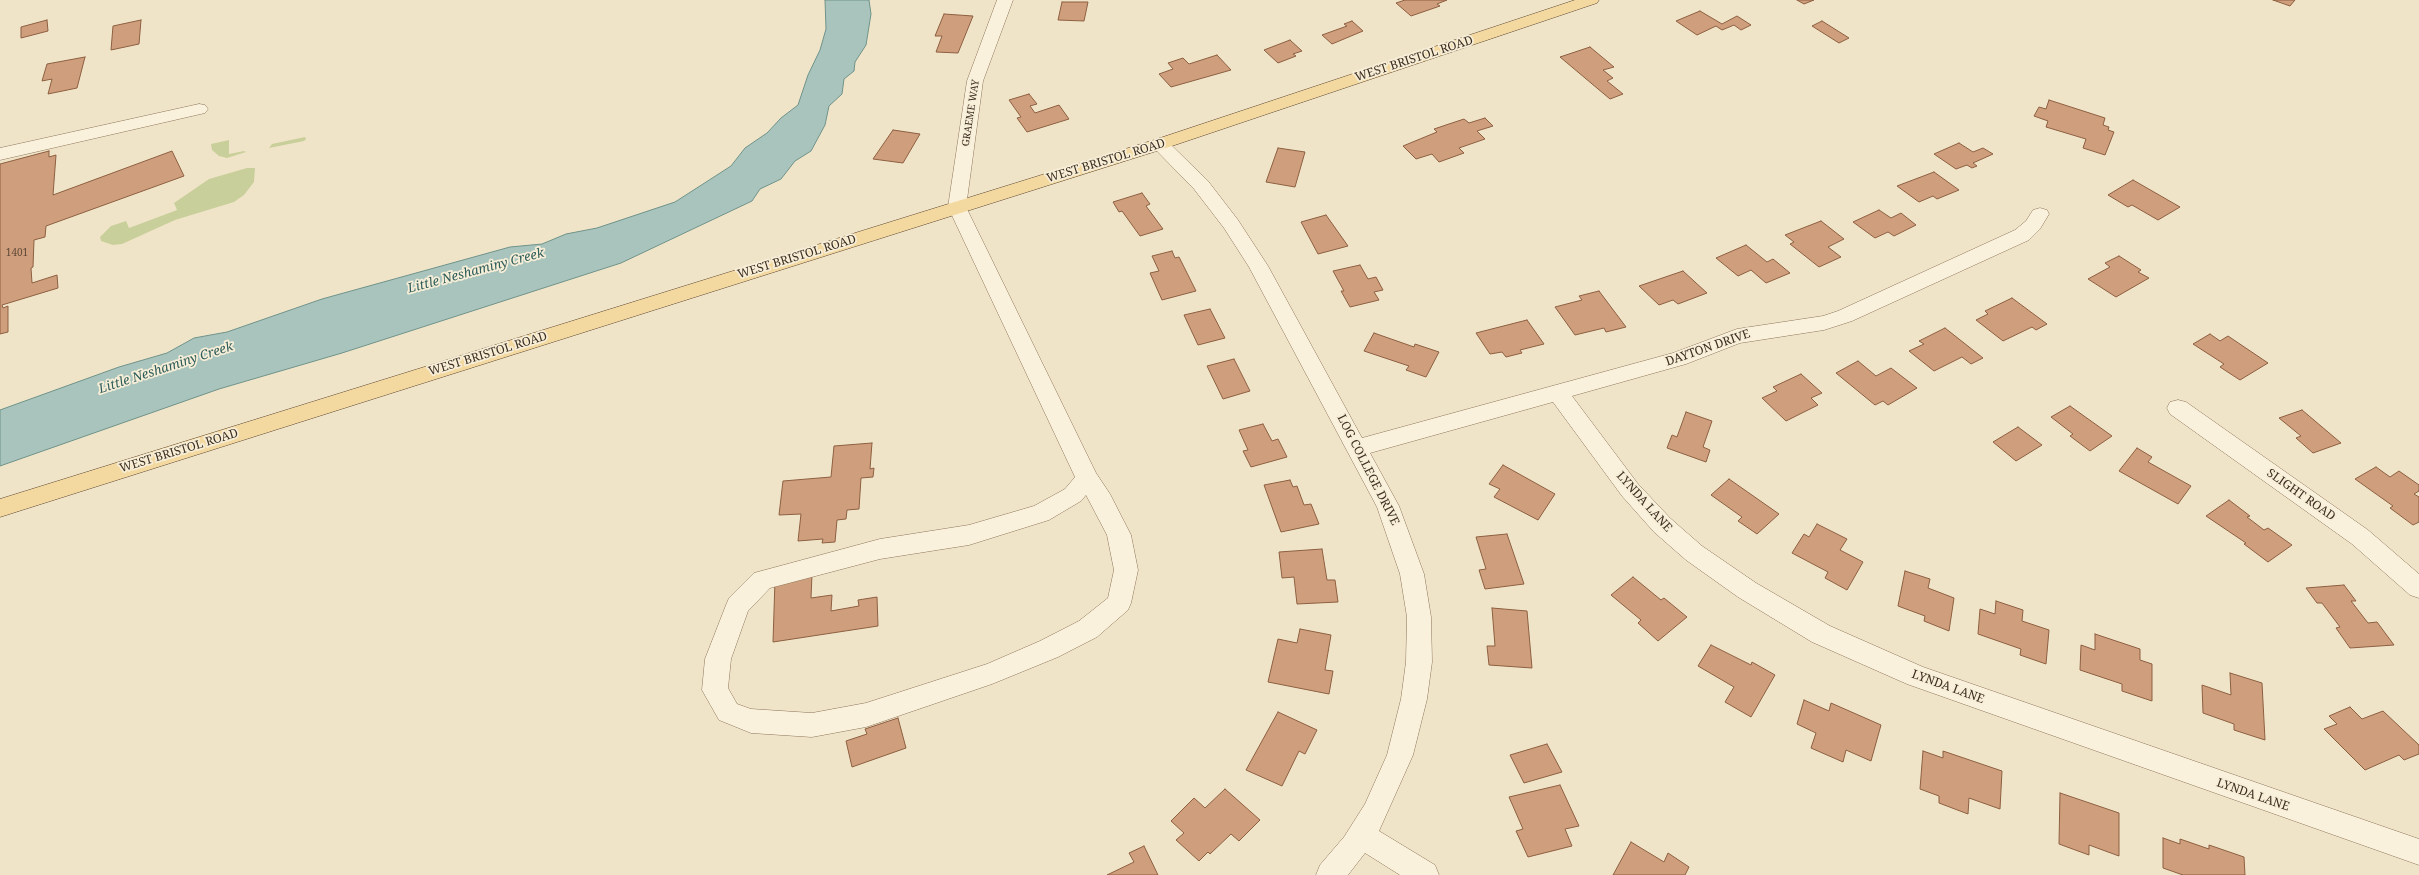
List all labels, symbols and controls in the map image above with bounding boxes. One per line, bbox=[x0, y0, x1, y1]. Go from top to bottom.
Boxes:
street label: WEST BRISTOL ROAD bbox=[1353, 33, 1475, 85]
street label: GRAEME WAY bbox=[960, 79, 982, 147]
street label: WEST BRISTOL ROAD bbox=[1045, 136, 1167, 186]
street label: WEST BRISTOL ROAD bbox=[736, 232, 858, 282]
water label: Little Neshaminy Creek bbox=[406, 245, 546, 297]
house number: 1401 bbox=[6, 247, 28, 259]
street label: DAYTON DRIVE bbox=[1664, 327, 1752, 369]
street label: WEST BRISTOL ROAD bbox=[427, 329, 549, 379]
water label: Little Neshaminy Creek bbox=[97, 339, 235, 397]
street label: LOG COLLEGE DRIVE bbox=[1334, 412, 1402, 528]
street label: WEST BRISTOL ROAD bbox=[118, 426, 240, 476]
street label: SLIGHT ROAD bbox=[2264, 466, 2338, 524]
street label: LYNDA LANE bbox=[1613, 469, 1675, 535]
street label: LYNDA LANE bbox=[1910, 667, 1986, 707]
street label: LYNDA LANE bbox=[2215, 776, 2291, 814]

